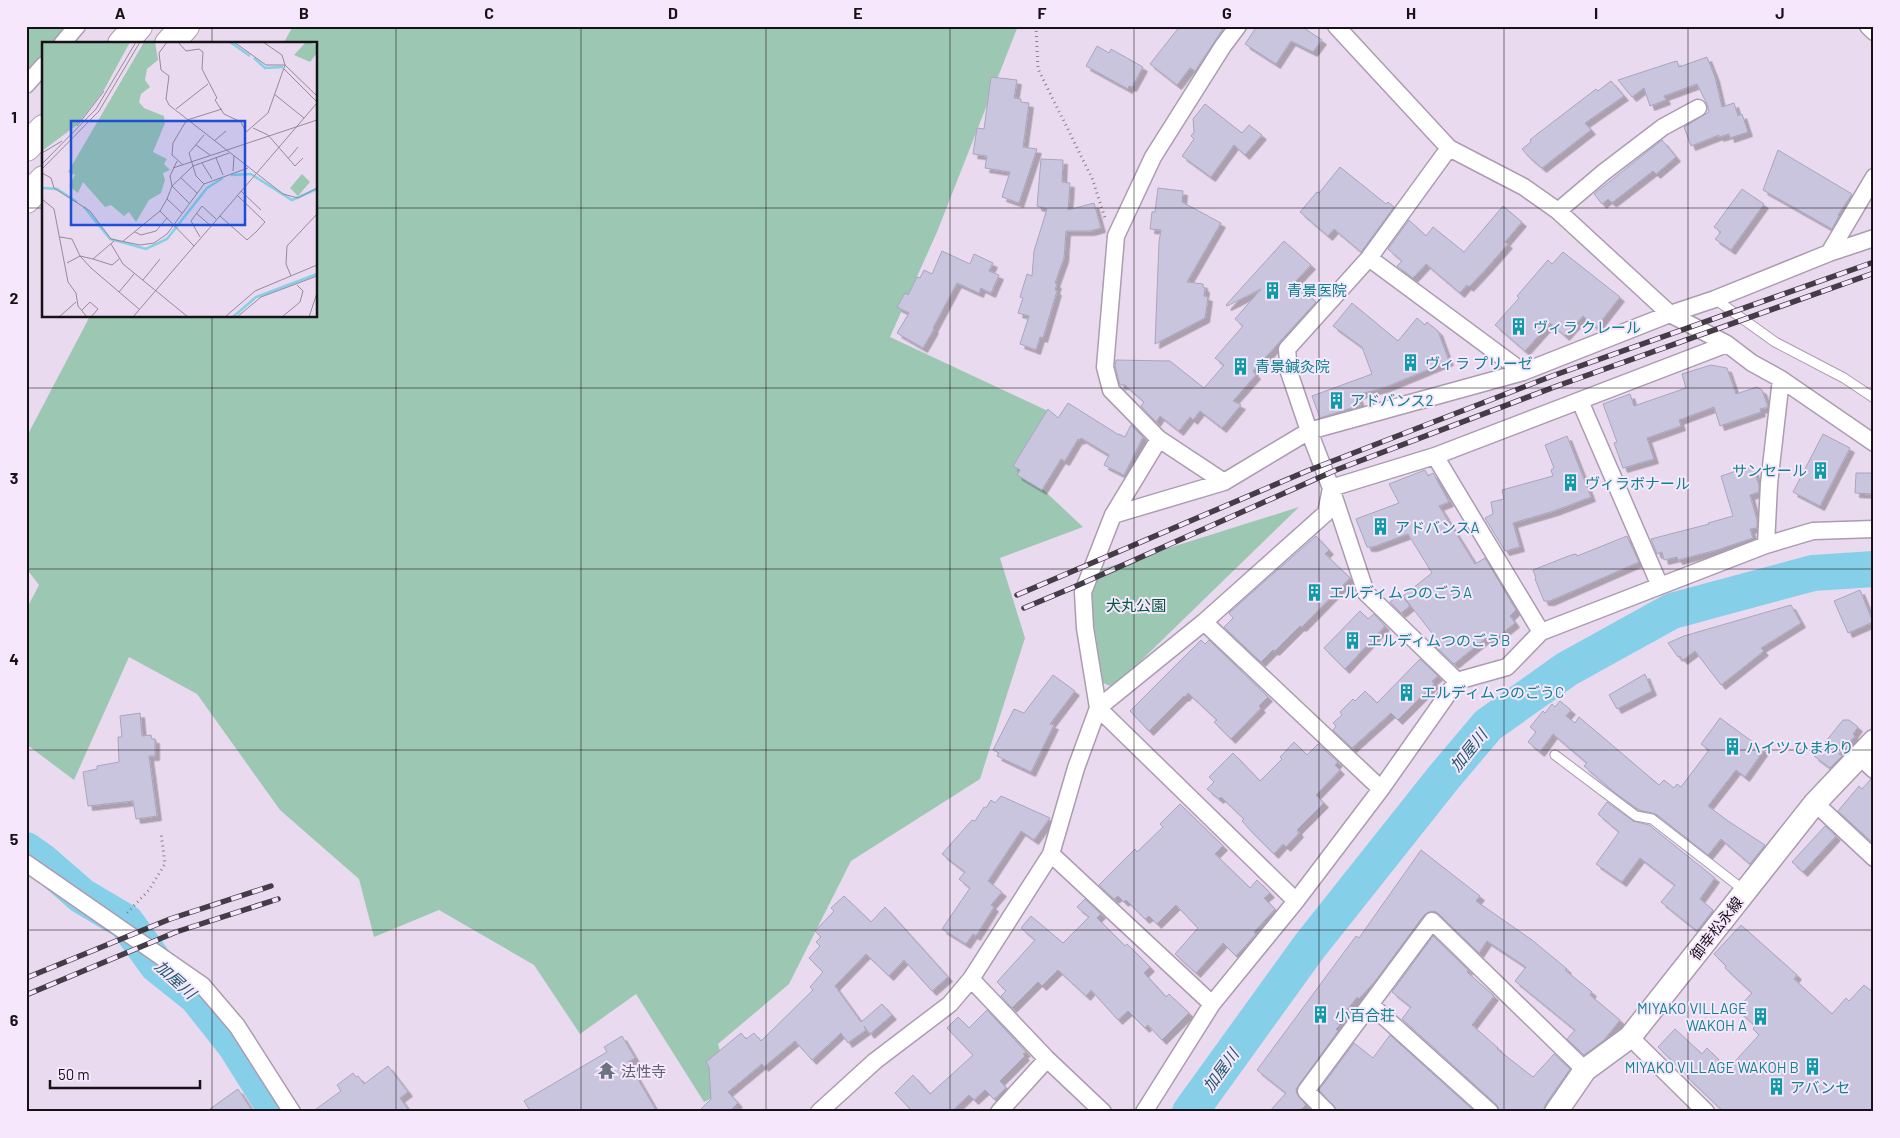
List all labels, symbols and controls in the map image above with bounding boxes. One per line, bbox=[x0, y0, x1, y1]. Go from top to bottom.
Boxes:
text: A bbox=[115, 3, 126, 22]
text: B bbox=[299, 3, 309, 22]
text: C bbox=[484, 3, 494, 22]
text: D bbox=[668, 3, 678, 22]
text: E bbox=[853, 3, 863, 22]
text: F bbox=[1038, 3, 1047, 22]
text: G bbox=[1222, 3, 1232, 22]
text: H bbox=[1406, 3, 1416, 22]
text: I bbox=[1594, 3, 1598, 22]
text: J bbox=[1775, 3, 1785, 22]
inset map bbox=[42, 42, 318, 318]
text: 1 bbox=[11, 107, 17, 126]
building icon: 青景医院 bbox=[1263, 280, 1283, 300]
place label: 青景医院 bbox=[1287, 281, 1347, 299]
text: 2 bbox=[10, 288, 19, 307]
building icon: ヴィラ クレール bbox=[1509, 317, 1529, 337]
place label: ヴィラ クレール bbox=[1533, 318, 1641, 336]
building icon: ヴィラ プリーゼ bbox=[1401, 353, 1421, 373]
place label: ヴィラ プリーゼ bbox=[1425, 354, 1533, 372]
building icon: 青景鍼灸院 bbox=[1231, 356, 1251, 376]
place label: 青景鍼灸院 bbox=[1255, 357, 1330, 375]
building icon: アドバンス2 bbox=[1326, 390, 1346, 410]
place label: アドバンス2 bbox=[1350, 391, 1434, 409]
building icon: サンセール bbox=[1811, 460, 1831, 480]
place label: サンセール bbox=[1732, 461, 1807, 479]
text: 3 bbox=[10, 468, 18, 487]
building icon: ヴィラボナール bbox=[1561, 473, 1581, 493]
place label: ヴィラボナール bbox=[1585, 474, 1690, 492]
building icon: アドバンスA bbox=[1371, 517, 1391, 537]
place label: アドバンスA bbox=[1395, 518, 1480, 536]
building icon: エルディムつのごうA bbox=[1305, 582, 1325, 602]
place label: エルディムつのごうA bbox=[1329, 583, 1472, 601]
park label: 犬丸公園 bbox=[1106, 596, 1166, 614]
building icon: エルディムつのごうB bbox=[1343, 630, 1363, 650]
place label: エルディムつのごうB bbox=[1367, 631, 1510, 649]
text: 4 bbox=[9, 649, 19, 668]
building icon: エルディムつのごうC bbox=[1397, 682, 1417, 702]
place label: エルディムつのごうC bbox=[1421, 683, 1564, 701]
water label: 加屋川 bbox=[1446, 724, 1492, 775]
building icon: ハイツ ひまわり bbox=[1722, 737, 1742, 757]
place label: ハイツ ひまわり bbox=[1746, 738, 1854, 756]
text: 5 bbox=[10, 829, 19, 848]
street label: 御幸松永線 bbox=[1686, 893, 1746, 963]
water label: 加屋川 bbox=[152, 956, 202, 1003]
place label: MIYAKO VILLAGE WAKOH A bbox=[1637, 999, 1747, 1034]
building icon: 小百合荘 bbox=[1311, 1005, 1331, 1025]
place label: 小百合荘 bbox=[1335, 1006, 1395, 1024]
building icon: MIYAKO VILLAGE WAKOH A bbox=[1751, 1007, 1771, 1027]
text: 6 bbox=[10, 1010, 19, 1029]
water label: 加屋川 bbox=[1198, 1043, 1243, 1095]
building icon: MIYAKO VILLAGE WAKOH B bbox=[1803, 1057, 1823, 1077]
scale bar bbox=[50, 1058, 200, 1090]
place label: MIYAKO VILLAGE WAKOH B bbox=[1625, 1058, 1799, 1076]
temple icon: 法性寺 bbox=[597, 1061, 617, 1081]
place label: 法性寺 bbox=[621, 1062, 666, 1080]
text: 50 m bbox=[58, 1065, 90, 1083]
building icon: アバンセ bbox=[1766, 1077, 1786, 1097]
place label: アバンセ bbox=[1790, 1078, 1850, 1096]

